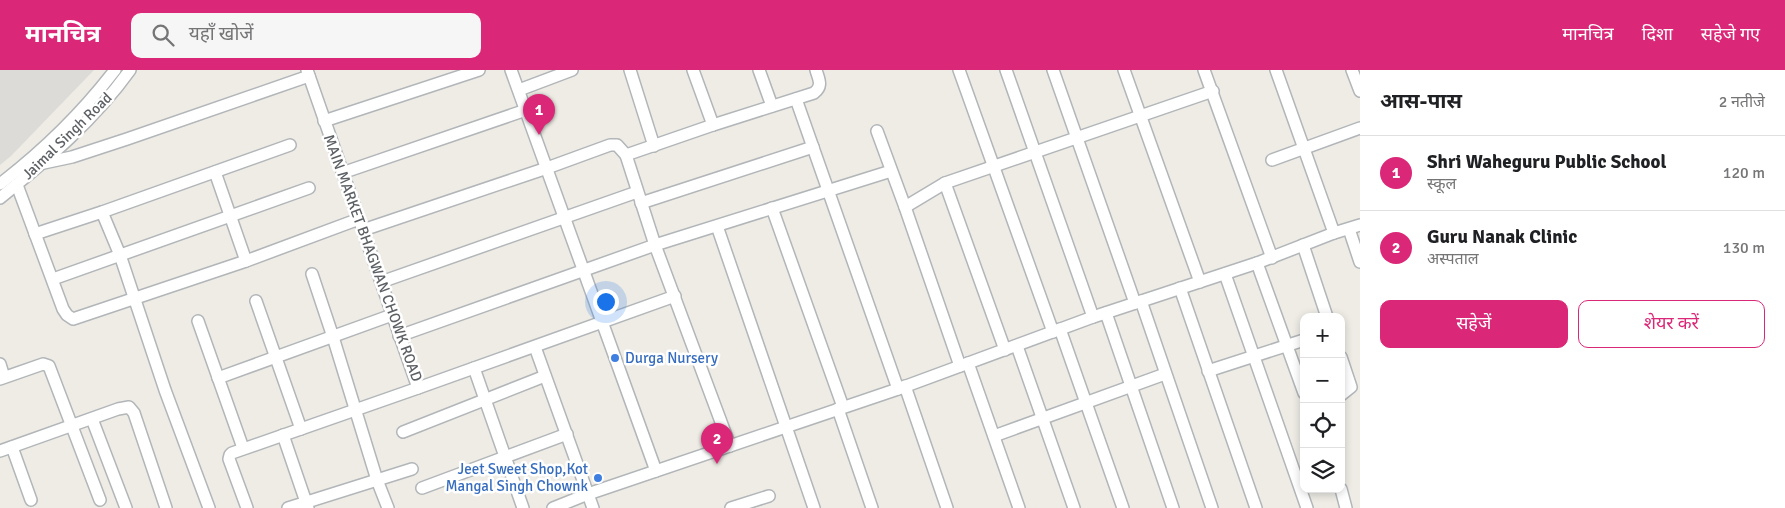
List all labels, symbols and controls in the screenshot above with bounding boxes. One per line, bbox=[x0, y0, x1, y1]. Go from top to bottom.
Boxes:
search box bbox=[131, 13, 481, 58]
text: मानचित्र bbox=[25, 19, 101, 49]
icon: search bbox=[149, 21, 177, 49]
text: यहाँ खोजें bbox=[189, 22, 253, 46]
text: मानचित्र bbox=[1562, 23, 1614, 45]
text: दिशा bbox=[1642, 23, 1673, 45]
text: सहेजे गए bbox=[1701, 23, 1760, 45]
text: आस-पास bbox=[1380, 88, 1462, 114]
street label: Jaimal Singh Road bbox=[19, 89, 115, 183]
text: 2 नतीजे bbox=[1719, 92, 1765, 112]
pin: 1 bbox=[523, 94, 555, 135]
street label: MAIN MARKET BHAGWAN CHOWK ROAD bbox=[320, 132, 426, 384]
text: Shri Waheguru Public School bbox=[1427, 150, 1666, 174]
text: 1 bbox=[1392, 163, 1400, 183]
text: 120 m bbox=[1723, 163, 1765, 183]
text: स्कूल bbox=[1427, 174, 1456, 194]
text: Guru Nanak Clinic bbox=[1427, 225, 1577, 249]
text: 2 bbox=[1392, 238, 1400, 258]
text: 130 m bbox=[1723, 238, 1765, 258]
text: अस्पताल bbox=[1427, 249, 1479, 269]
your location bbox=[593, 289, 619, 315]
button: सहेजें bbox=[1380, 300, 1568, 348]
button: शेयर करें bbox=[1578, 300, 1765, 348]
map controls bbox=[1300, 313, 1345, 493]
button: + bbox=[1300, 313, 1345, 358]
place label: Durga Nursery bbox=[625, 349, 718, 367]
marker: Durga Nursery bbox=[609, 352, 621, 364]
button: − bbox=[1300, 358, 1345, 403]
button: locate bbox=[1300, 403, 1345, 448]
pin: 2 bbox=[701, 423, 733, 464]
button: layers bbox=[1300, 448, 1345, 493]
place label: Jeet Sweet Shop,Kot Mangal Singh Chownk bbox=[445, 460, 588, 495]
marker: Jeet Sweet Shop,Kot Mangal Singh Chownk bbox=[592, 472, 604, 484]

